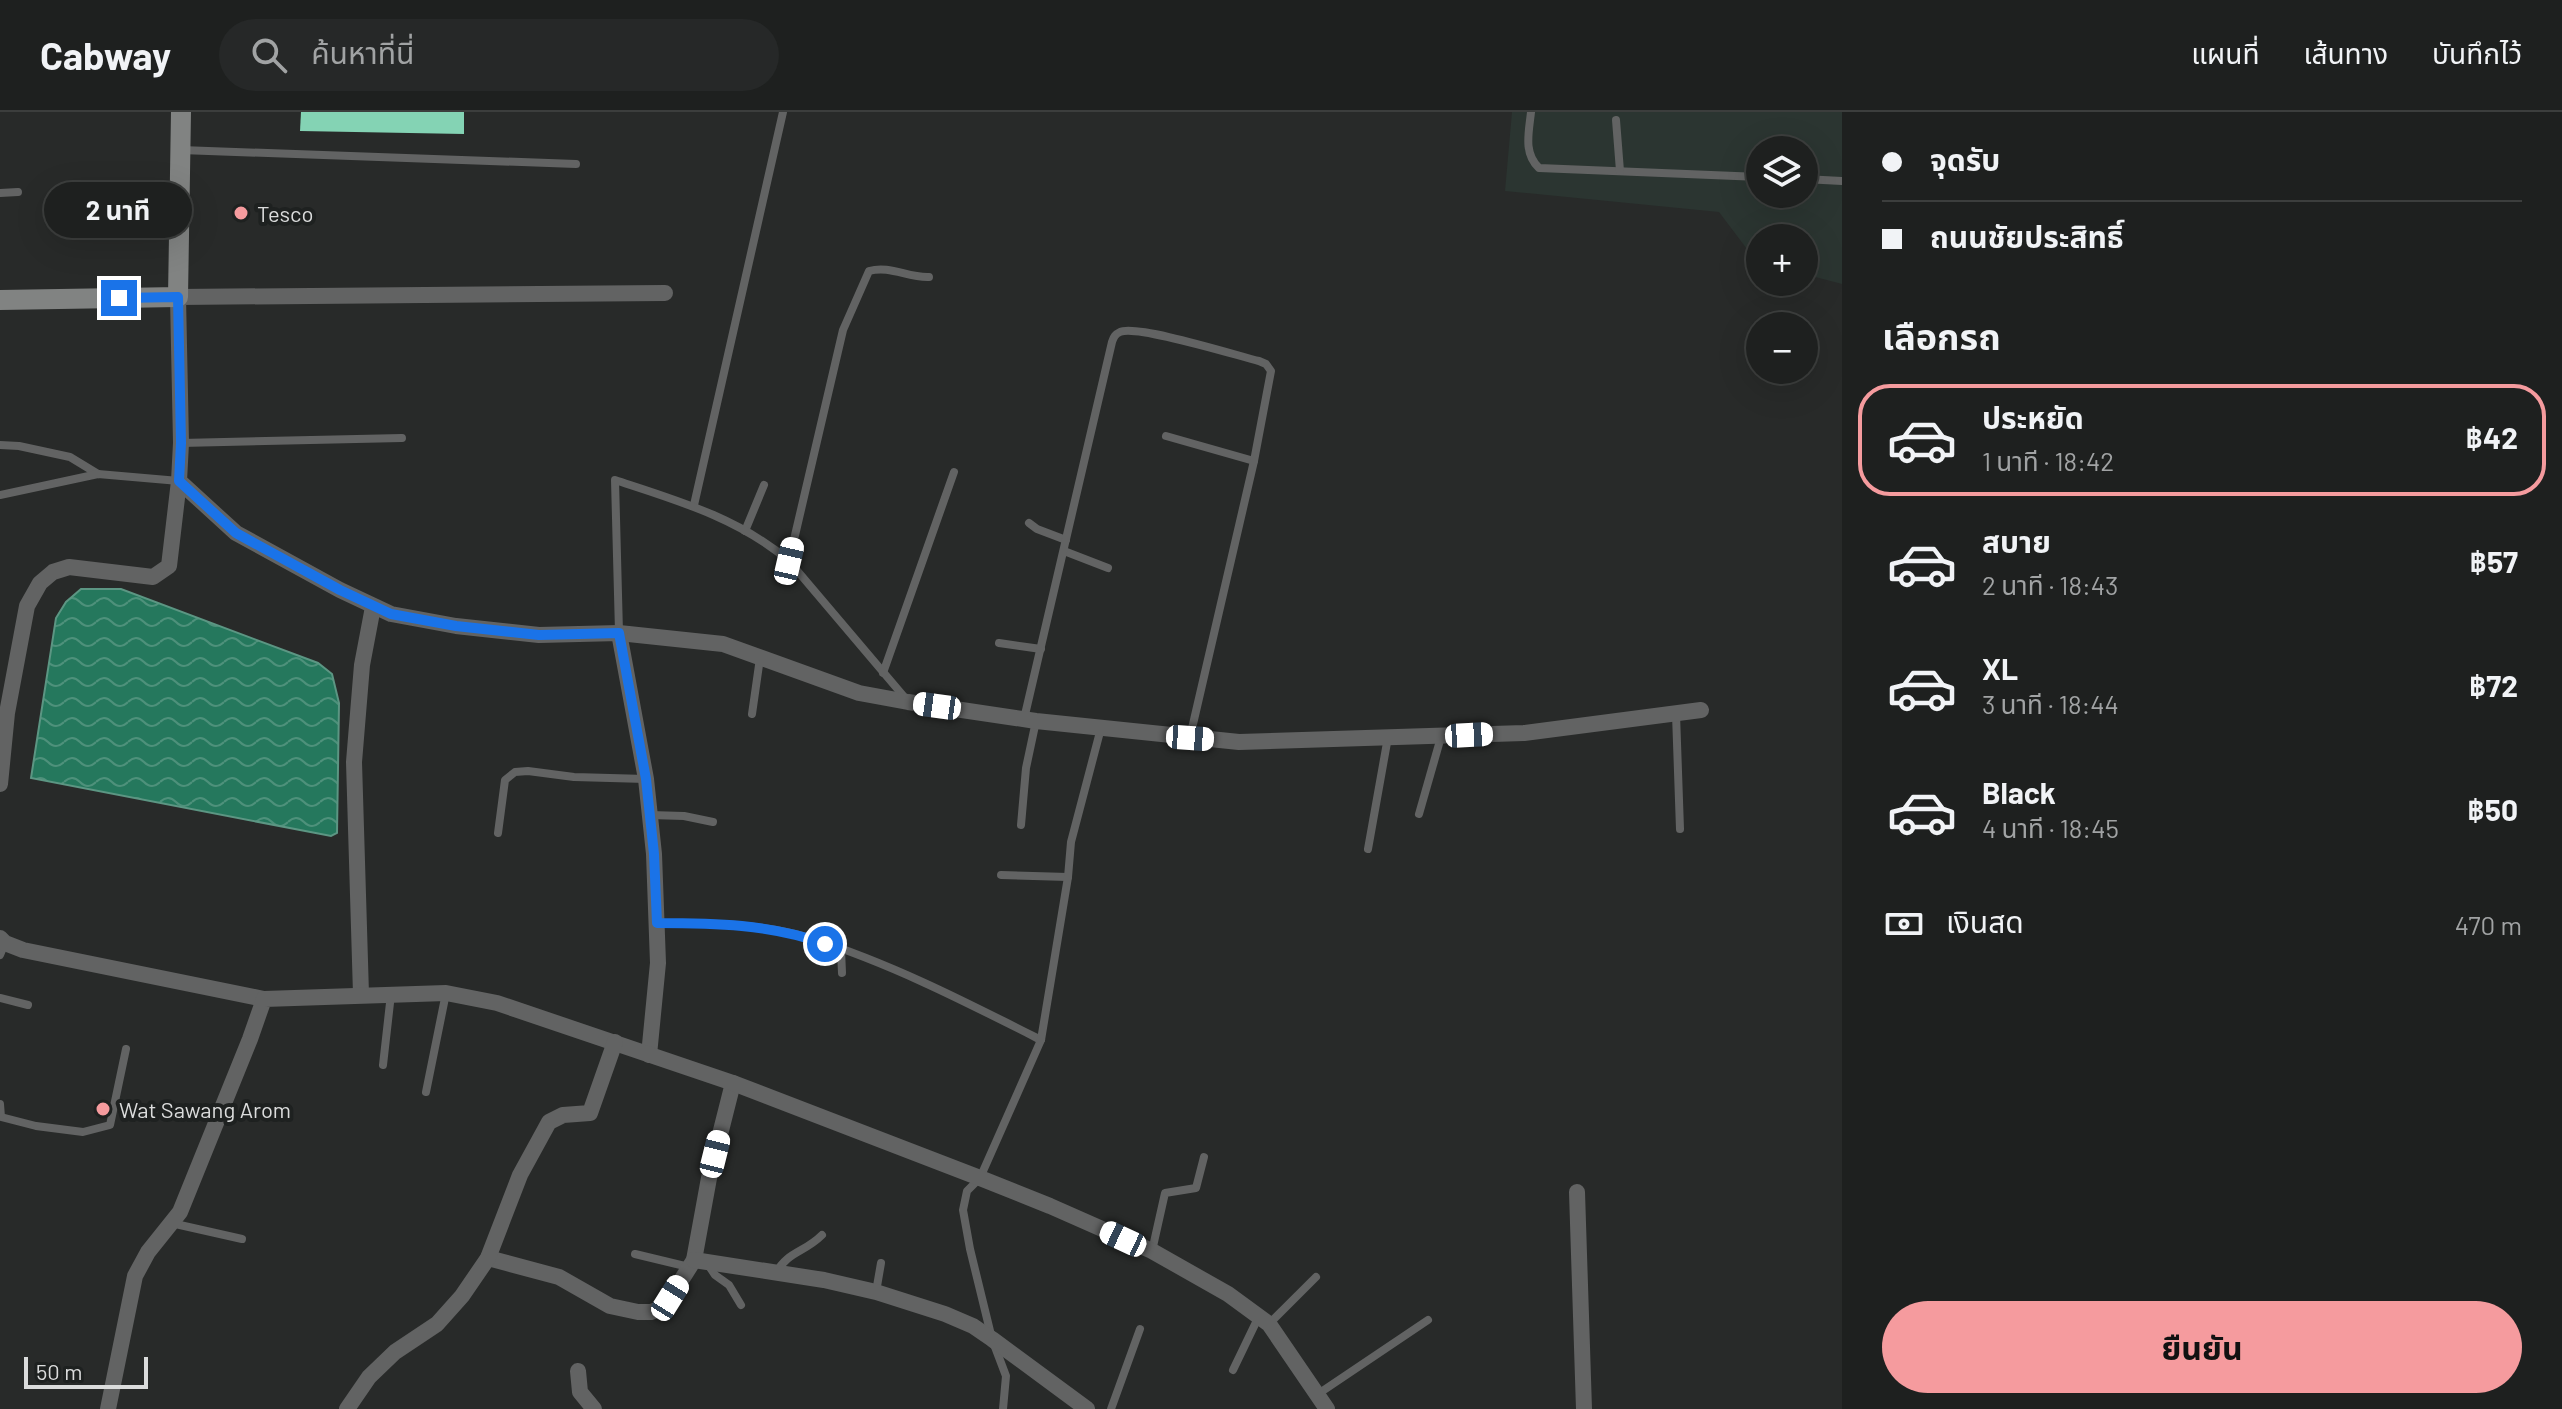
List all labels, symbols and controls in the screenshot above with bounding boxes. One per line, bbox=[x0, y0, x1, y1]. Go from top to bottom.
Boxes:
search box bbox=[219, 19, 779, 91]
text: Cabway bbox=[40, 32, 171, 78]
icon: search bbox=[247, 33, 291, 77]
text: ค้นหาที่นี่ bbox=[311, 34, 414, 70]
text: แผนที่ bbox=[2191, 36, 2259, 70]
text: เส้นทาง bbox=[2303, 36, 2388, 70]
text: บันทึกไว้ bbox=[2432, 36, 2522, 70]
map controls bbox=[1746, 136, 1818, 384]
button: layers bbox=[1746, 136, 1818, 208]
text: จุดรับ bbox=[1930, 141, 2000, 177]
callout: 2 นาที bbox=[45, 182, 193, 238]
text: 2 นาที bbox=[86, 194, 150, 225]
place label: Tesco bbox=[257, 200, 313, 226]
marker: Tesco bbox=[232, 204, 250, 222]
text: ถนนชัยประสิทธิ์ bbox=[1930, 218, 2124, 254]
button: + bbox=[1746, 224, 1818, 296]
route end bbox=[101, 280, 137, 316]
button: − bbox=[1746, 312, 1818, 384]
text: เลือกรถ bbox=[1882, 314, 2001, 357]
text: ประหยัด bbox=[1982, 399, 2084, 435]
icon: car bbox=[1886, 404, 1958, 476]
text: ฿42 bbox=[2466, 419, 2518, 455]
text: 1 นาที · 18:42 bbox=[1982, 445, 2114, 476]
text: สบาย bbox=[1982, 523, 2051, 559]
icon: car bbox=[1886, 528, 1958, 600]
car bbox=[772, 535, 806, 587]
text: ฿57 bbox=[2470, 543, 2518, 579]
text: 2 นาที · 18:43 bbox=[1982, 569, 2119, 600]
text: XL bbox=[1982, 650, 2018, 686]
icon: car bbox=[1886, 652, 1958, 724]
text: ฿72 bbox=[2469, 667, 2518, 703]
text: 3 นาที · 18:44 bbox=[1982, 688, 2119, 719]
car bbox=[912, 691, 962, 721]
car bbox=[1444, 722, 1494, 748]
car bbox=[1165, 724, 1215, 752]
text: Black bbox=[1982, 774, 2056, 810]
icon: car bbox=[1886, 776, 1958, 848]
text: ฿50 bbox=[2467, 791, 2518, 827]
text: 4 นาที · 18:45 bbox=[1982, 812, 2119, 843]
icon: cash bbox=[1882, 902, 1926, 946]
text: เงินสด bbox=[1946, 903, 2024, 939]
text: 470 m bbox=[2455, 909, 2522, 940]
route start bbox=[807, 926, 843, 962]
place label: Wat Sawang Arom bbox=[119, 1096, 291, 1122]
marker: Wat Sawang Arom bbox=[94, 1100, 112, 1118]
car bbox=[698, 1128, 732, 1180]
car bbox=[1096, 1218, 1150, 1260]
car bbox=[647, 1271, 693, 1325]
button: ยืนยัน bbox=[1882, 1301, 2522, 1393]
scale bar bbox=[24, 1353, 148, 1389]
text: 50 m bbox=[36, 1358, 82, 1384]

